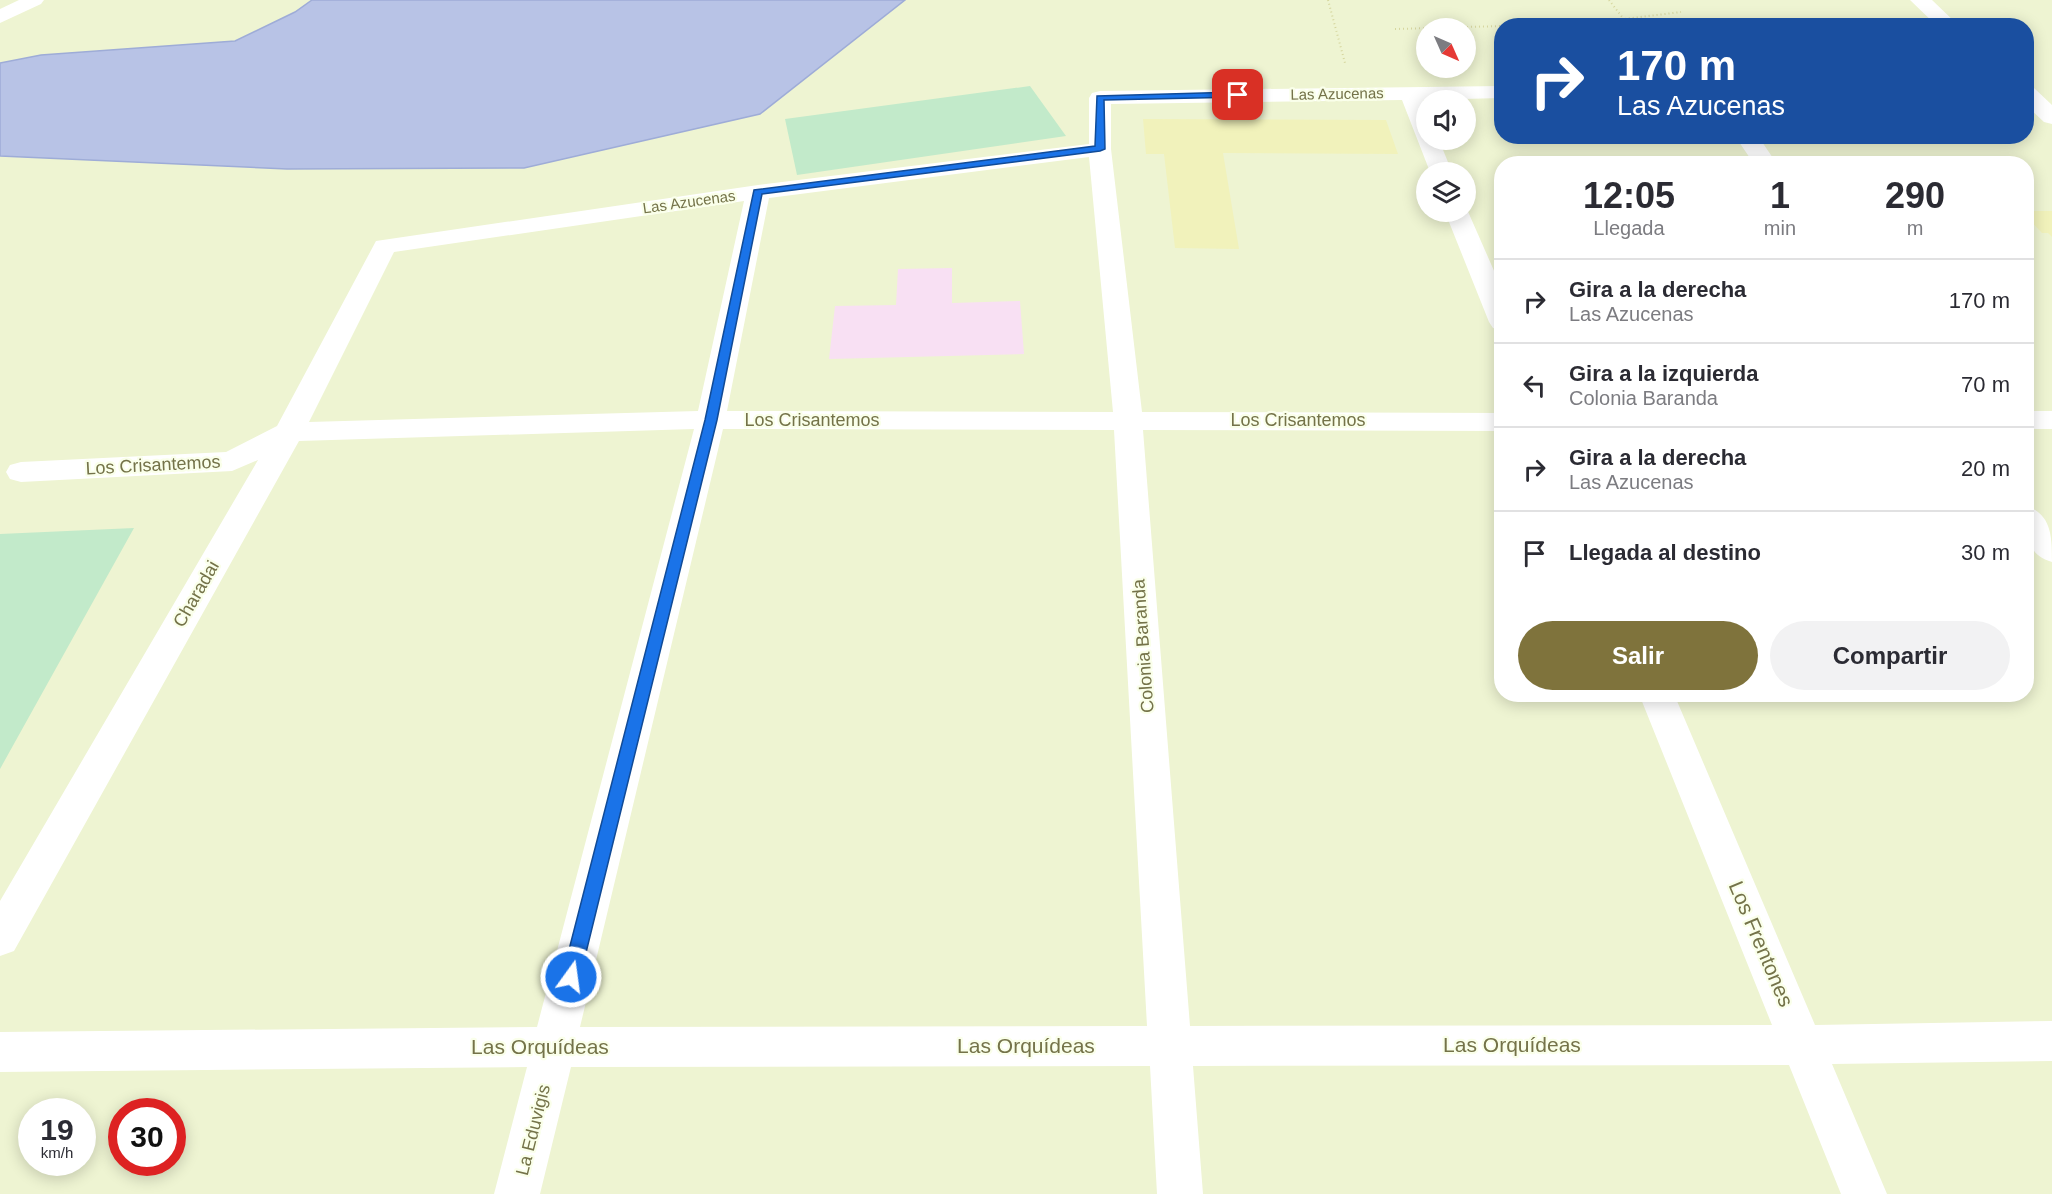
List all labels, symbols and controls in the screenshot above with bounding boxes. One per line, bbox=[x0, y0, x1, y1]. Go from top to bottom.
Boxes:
north arrow bbox=[1416, 18, 1476, 78]
map controls bbox=[1416, 18, 1476, 222]
icon: right bbox=[1518, 42, 1596, 120]
text: 170 m bbox=[1617, 42, 1736, 89]
pin bbox=[1212, 69, 1263, 120]
icon: arrive bbox=[1221, 78, 1254, 111]
street label: Las Azucenas bbox=[1290, 84, 1384, 103]
button: sound bbox=[1416, 90, 1476, 150]
text: Las Azucenas bbox=[1617, 91, 1785, 121]
button: layers bbox=[1416, 162, 1476, 222]
text: 12:05 bbox=[1583, 175, 1675, 216]
text: 1 bbox=[1770, 175, 1790, 216]
text: 290 bbox=[1885, 175, 1945, 216]
street label: Las Azucenas bbox=[641, 187, 736, 216]
text: Llegada bbox=[1593, 217, 1665, 239]
text: min bbox=[1764, 217, 1796, 239]
text: m bbox=[1907, 217, 1923, 239]
text: Gira a la derecha bbox=[1569, 277, 1746, 302]
icon: right bbox=[1518, 285, 1551, 318]
text: 170 m bbox=[1949, 288, 2010, 313]
text: Las Azucenas bbox=[1569, 303, 1694, 325]
text: Gira a la izquierda bbox=[1569, 361, 1759, 386]
icon: left bbox=[1518, 369, 1551, 402]
text: 70 m bbox=[1961, 372, 2010, 397]
text: Colonia Baranda bbox=[1569, 387, 1718, 409]
street label: Los Crisantemos bbox=[744, 410, 880, 430]
street label: Los Crisantemos bbox=[1230, 410, 1366, 430]
text: Gira a la derecha bbox=[1569, 445, 1746, 470]
street label: Los Crisantemos bbox=[85, 451, 221, 479]
icon: right bbox=[1518, 453, 1551, 486]
text: 20 m bbox=[1961, 456, 2010, 481]
text: Las Azucenas bbox=[1569, 471, 1694, 493]
icon: arrive bbox=[1518, 537, 1551, 570]
text: Llegada al destino bbox=[1569, 540, 1761, 565]
text: 30 m bbox=[1961, 540, 2010, 565]
street label: Charadai bbox=[169, 557, 223, 631]
street label: Colonia Baranda bbox=[1128, 577, 1158, 714]
button: Salir bbox=[1518, 621, 1758, 690]
button: Compartir bbox=[1770, 621, 2010, 690]
street label: Los Frentones bbox=[1725, 878, 1798, 1010]
position arrow bbox=[539, 945, 603, 1009]
street label: Las Orquídeas bbox=[1443, 1033, 1581, 1056]
street label: Las Orquídeas bbox=[957, 1034, 1095, 1057]
street label: Las Orquídeas bbox=[471, 1035, 609, 1058]
street label: La Eduvigis bbox=[512, 1082, 554, 1178]
speed limit sign: 30 bbox=[108, 1098, 186, 1176]
text: 19 bbox=[40, 1113, 74, 1146]
text: km/h bbox=[41, 1144, 73, 1161]

